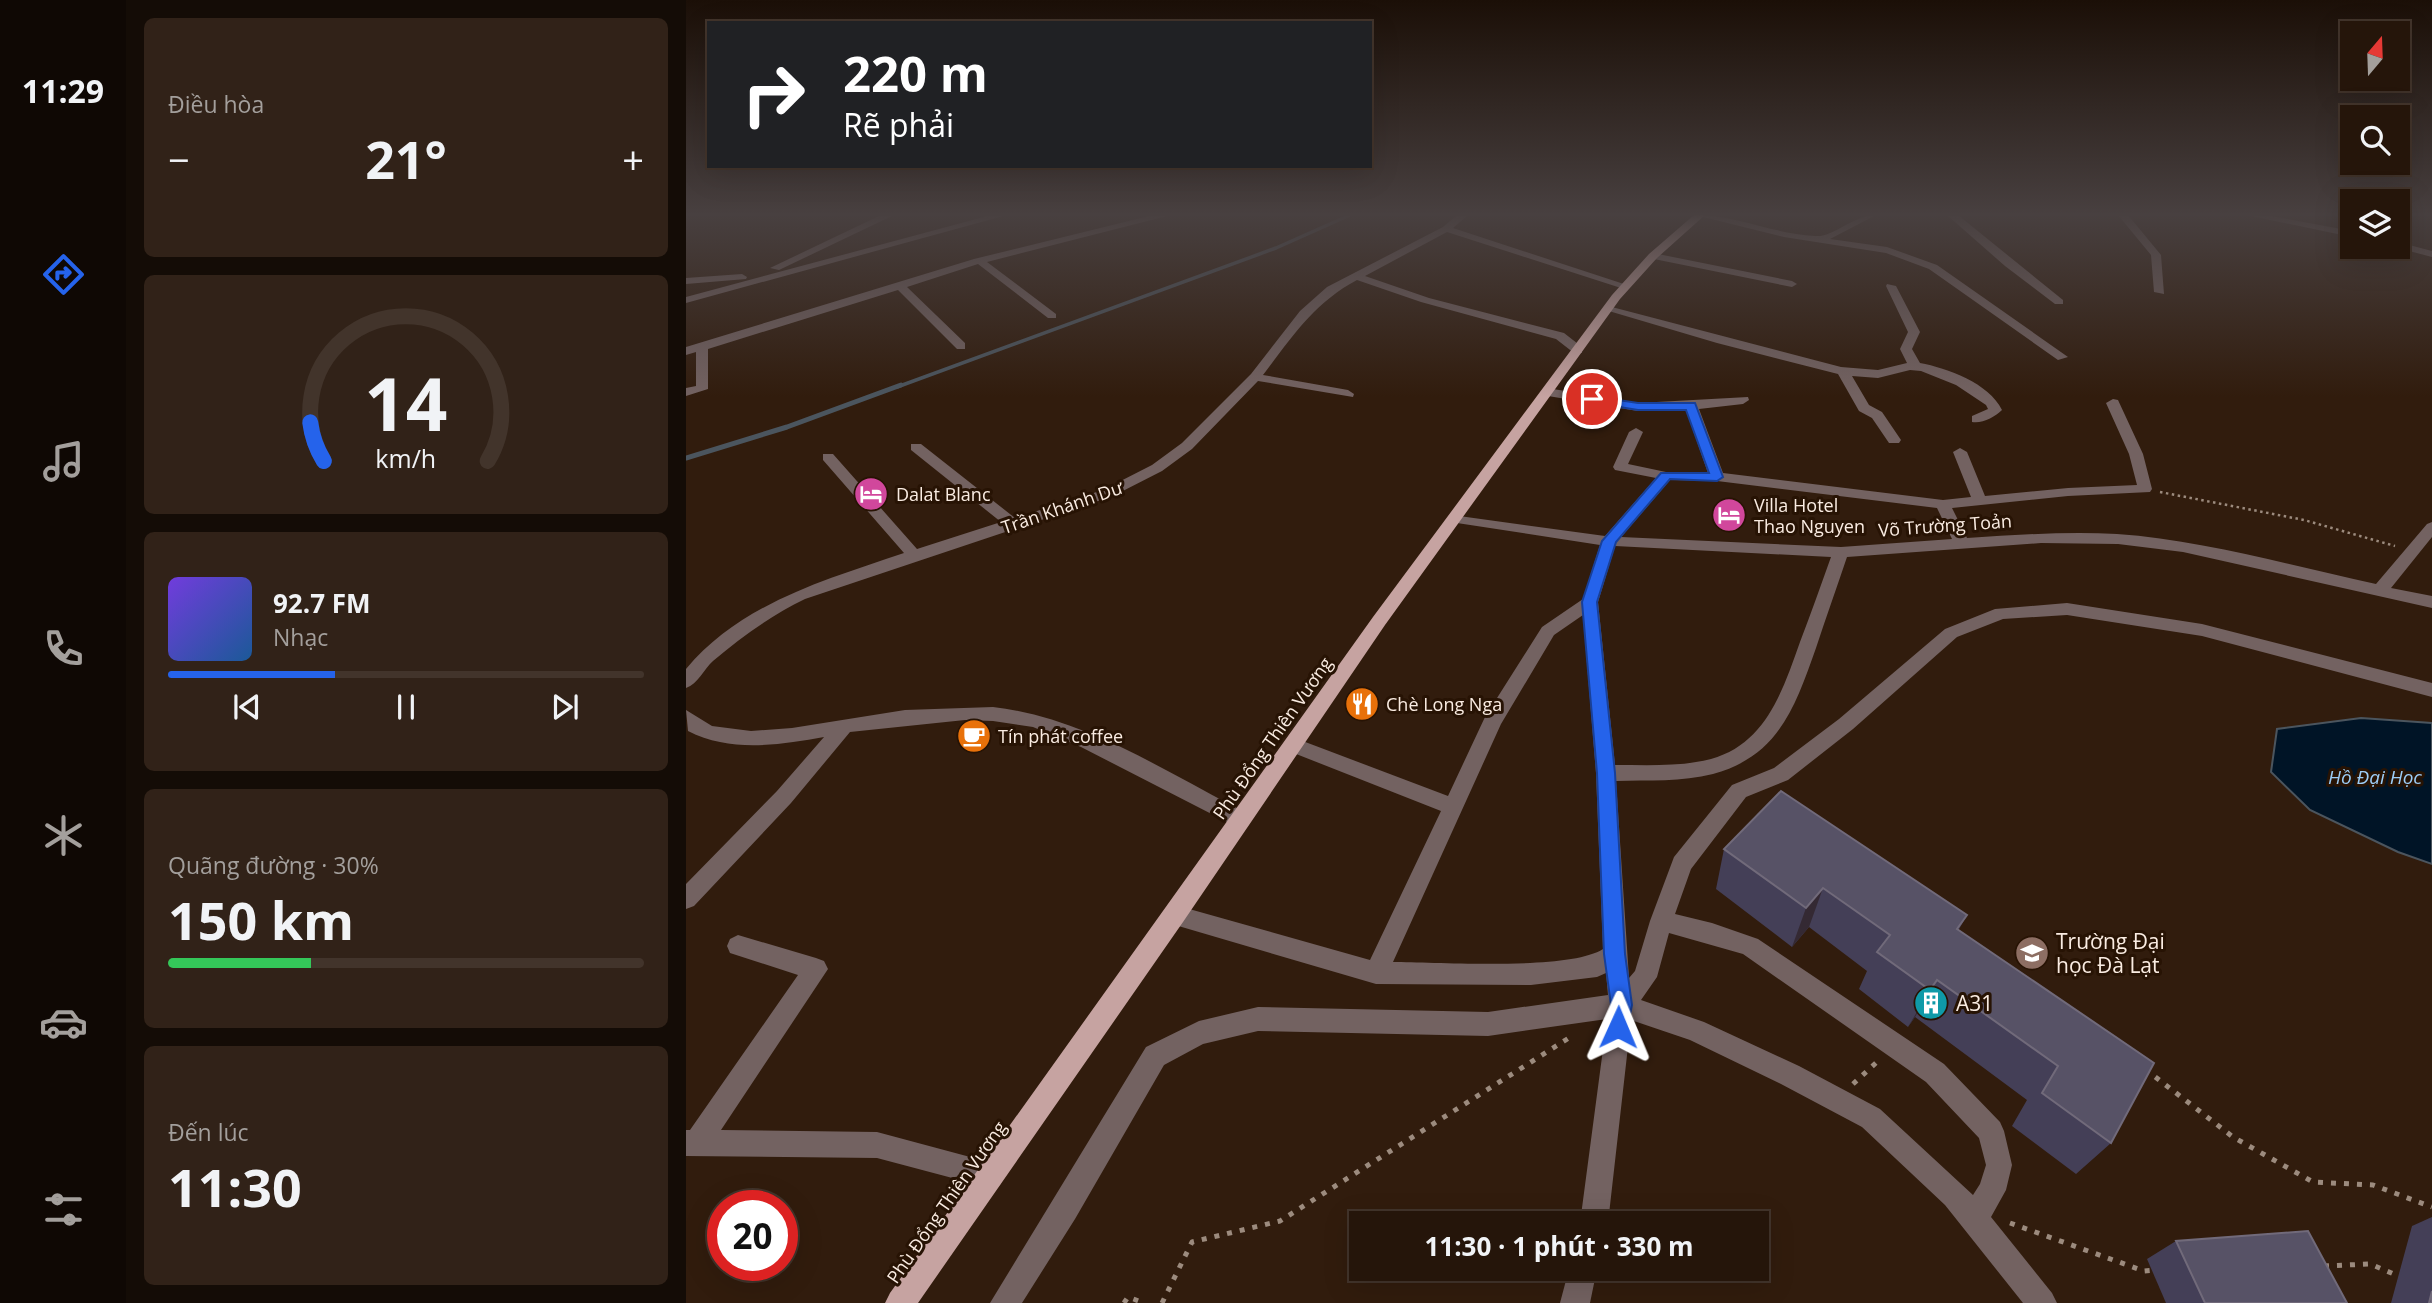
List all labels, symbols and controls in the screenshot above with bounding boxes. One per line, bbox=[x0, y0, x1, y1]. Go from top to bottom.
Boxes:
north arrow bbox=[2340, 21, 2410, 91]
map controls bbox=[2340, 21, 2410, 259]
text: 220 m bbox=[843, 40, 988, 106]
icon: right bbox=[728, 49, 819, 140]
text: 11:29 bbox=[22, 69, 104, 112]
text: Điều hòa bbox=[168, 88, 264, 120]
text: Rẽ phải bbox=[843, 103, 954, 146]
button: search bbox=[2340, 105, 2410, 175]
text: 21° bbox=[365, 123, 447, 194]
text: − bbox=[168, 133, 190, 185]
text: + bbox=[622, 133, 644, 185]
button: layers bbox=[2340, 189, 2410, 259]
icon: directions bbox=[39, 250, 88, 299]
text: 14 bbox=[364, 353, 448, 452]
pin bbox=[1562, 369, 1622, 429]
icon: arrive bbox=[1573, 380, 1611, 418]
icon: music bbox=[39, 437, 88, 486]
text: km/h bbox=[376, 440, 436, 474]
hotel icon: Dalat Blanc bbox=[852, 475, 890, 513]
street label: Trần Khánh Dư bbox=[998, 475, 1127, 539]
place label: Dalat Blanc bbox=[896, 482, 991, 506]
place label: Villa Hotel Thao Nguyen bbox=[1754, 493, 1865, 538]
hotel icon: Villa Hotel Thao Nguyen bbox=[1710, 496, 1748, 534]
street label: Võ Trường Toản bbox=[1877, 508, 2013, 542]
text: 92.7 FM bbox=[273, 585, 371, 621]
text: Nhạc bbox=[273, 621, 328, 653]
icon: phone bbox=[39, 624, 88, 673]
street label: Phù Đổng Thiên Vương bbox=[1207, 652, 1337, 824]
restaurant icon: Chè Long Nga bbox=[1343, 685, 1381, 723]
icon: previous bbox=[228, 688, 266, 726]
icon: pause bbox=[387, 688, 425, 726]
icon: next bbox=[546, 688, 584, 726]
place label: Chè Long Nga bbox=[1386, 692, 1502, 716]
cafe icon: Tín phát coffee bbox=[955, 717, 993, 755]
place label: Tín phát coffee bbox=[998, 724, 1123, 748]
water label: Hồ Đại Học bbox=[2328, 764, 2422, 790]
icon: climate bbox=[39, 811, 88, 860]
text: Quãng đường · 30% bbox=[168, 849, 379, 881]
text: 150 km bbox=[168, 884, 354, 955]
place label: Trường Đại học Đà Lạt bbox=[2056, 927, 2165, 979]
school or university icon: Trường Đại học Đà Lạt bbox=[2013, 934, 2051, 972]
building icon: A31 bbox=[1912, 984, 1950, 1022]
place label: A31 bbox=[1956, 989, 1993, 1017]
position arrow bbox=[1581, 990, 1655, 1064]
icon: car bbox=[39, 998, 88, 1047]
text: Đến lúc bbox=[168, 1116, 249, 1148]
street label: Phù Đổng Thiên Vương bbox=[881, 1116, 1011, 1288]
text: 11:30 bbox=[168, 1151, 302, 1222]
icon: filters bbox=[39, 1185, 88, 1234]
speed limit sign: 20 bbox=[707, 1190, 798, 1281]
text: 11:30 · 1 phút · 330 m bbox=[1424, 1228, 1694, 1264]

